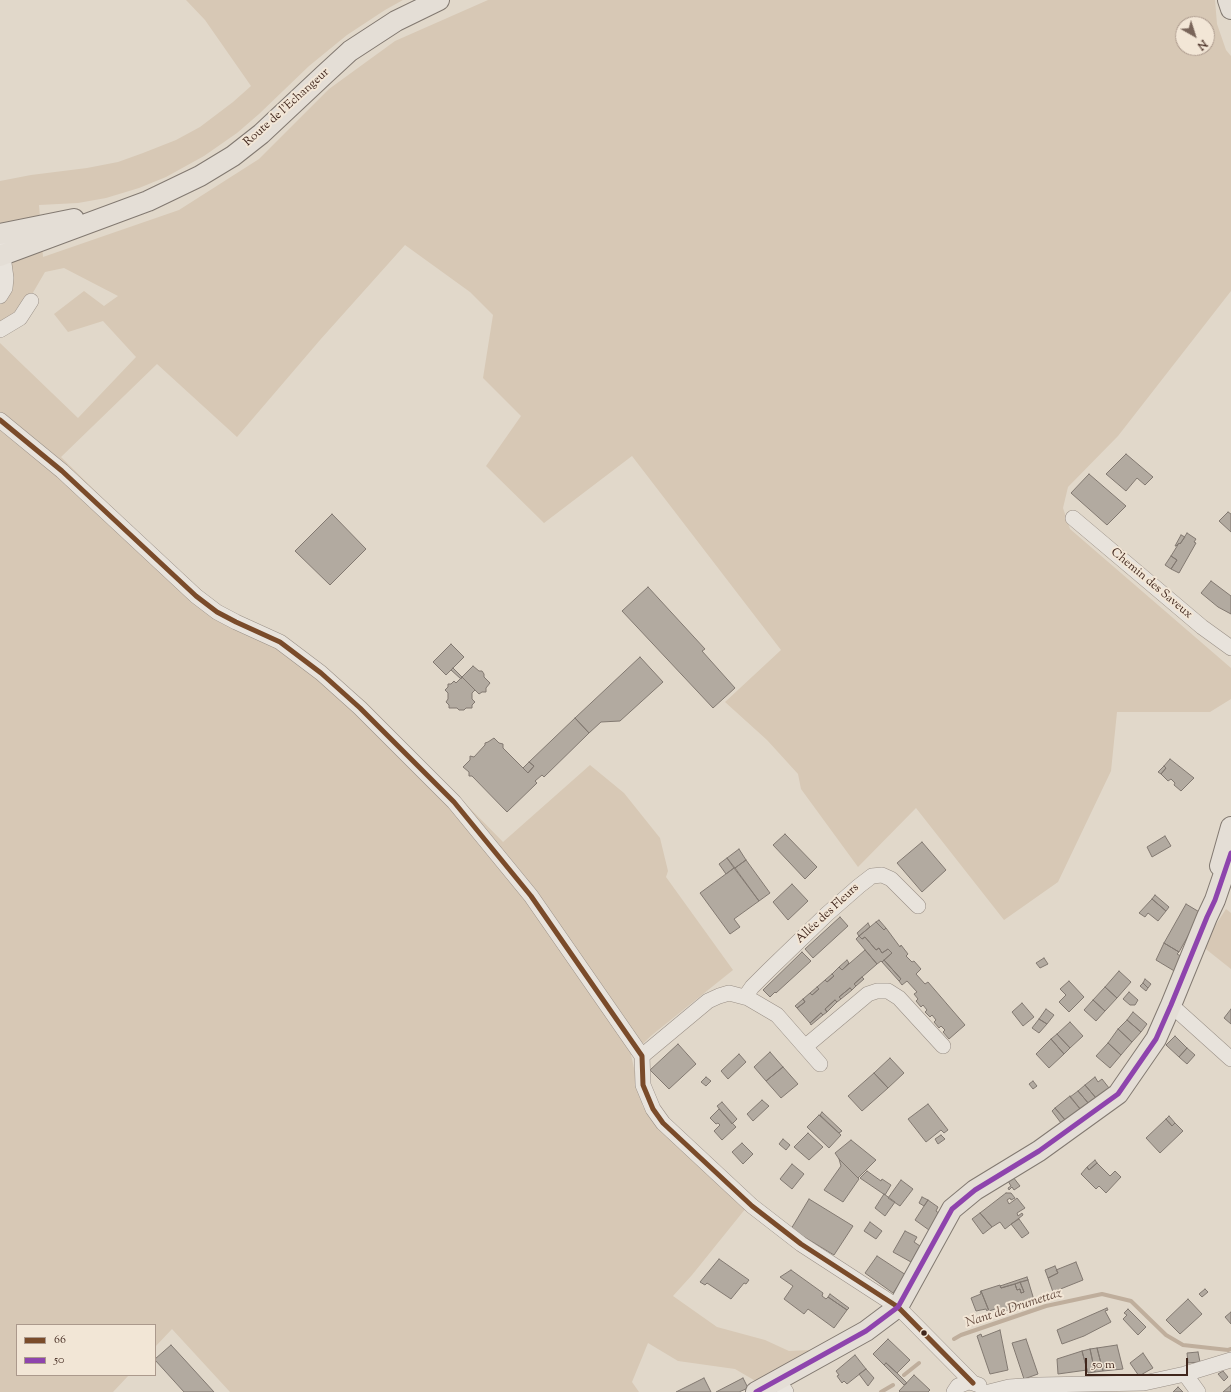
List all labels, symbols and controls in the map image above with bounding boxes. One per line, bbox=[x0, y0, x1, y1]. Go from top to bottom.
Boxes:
north arrow bbox=[1175, 16, 1215, 56]
text: N bbox=[1193, 36, 1210, 54]
street label: Route de l'Echangeur bbox=[241, 66, 333, 150]
street label: Chemin des Saveux bbox=[1107, 546, 1195, 622]
street label: Allée des Fleurs bbox=[793, 881, 863, 947]
water label: Nant de Drumettaz bbox=[964, 1286, 1064, 1332]
legend bbox=[16, 1324, 156, 1376]
unlabelled marker bbox=[919, 1328, 929, 1338]
text: 66 bbox=[54, 1331, 66, 1349]
scale bar bbox=[1087, 1350, 1190, 1376]
text: 50 bbox=[54, 1351, 64, 1369]
text: 50 m bbox=[1092, 1356, 1115, 1374]

